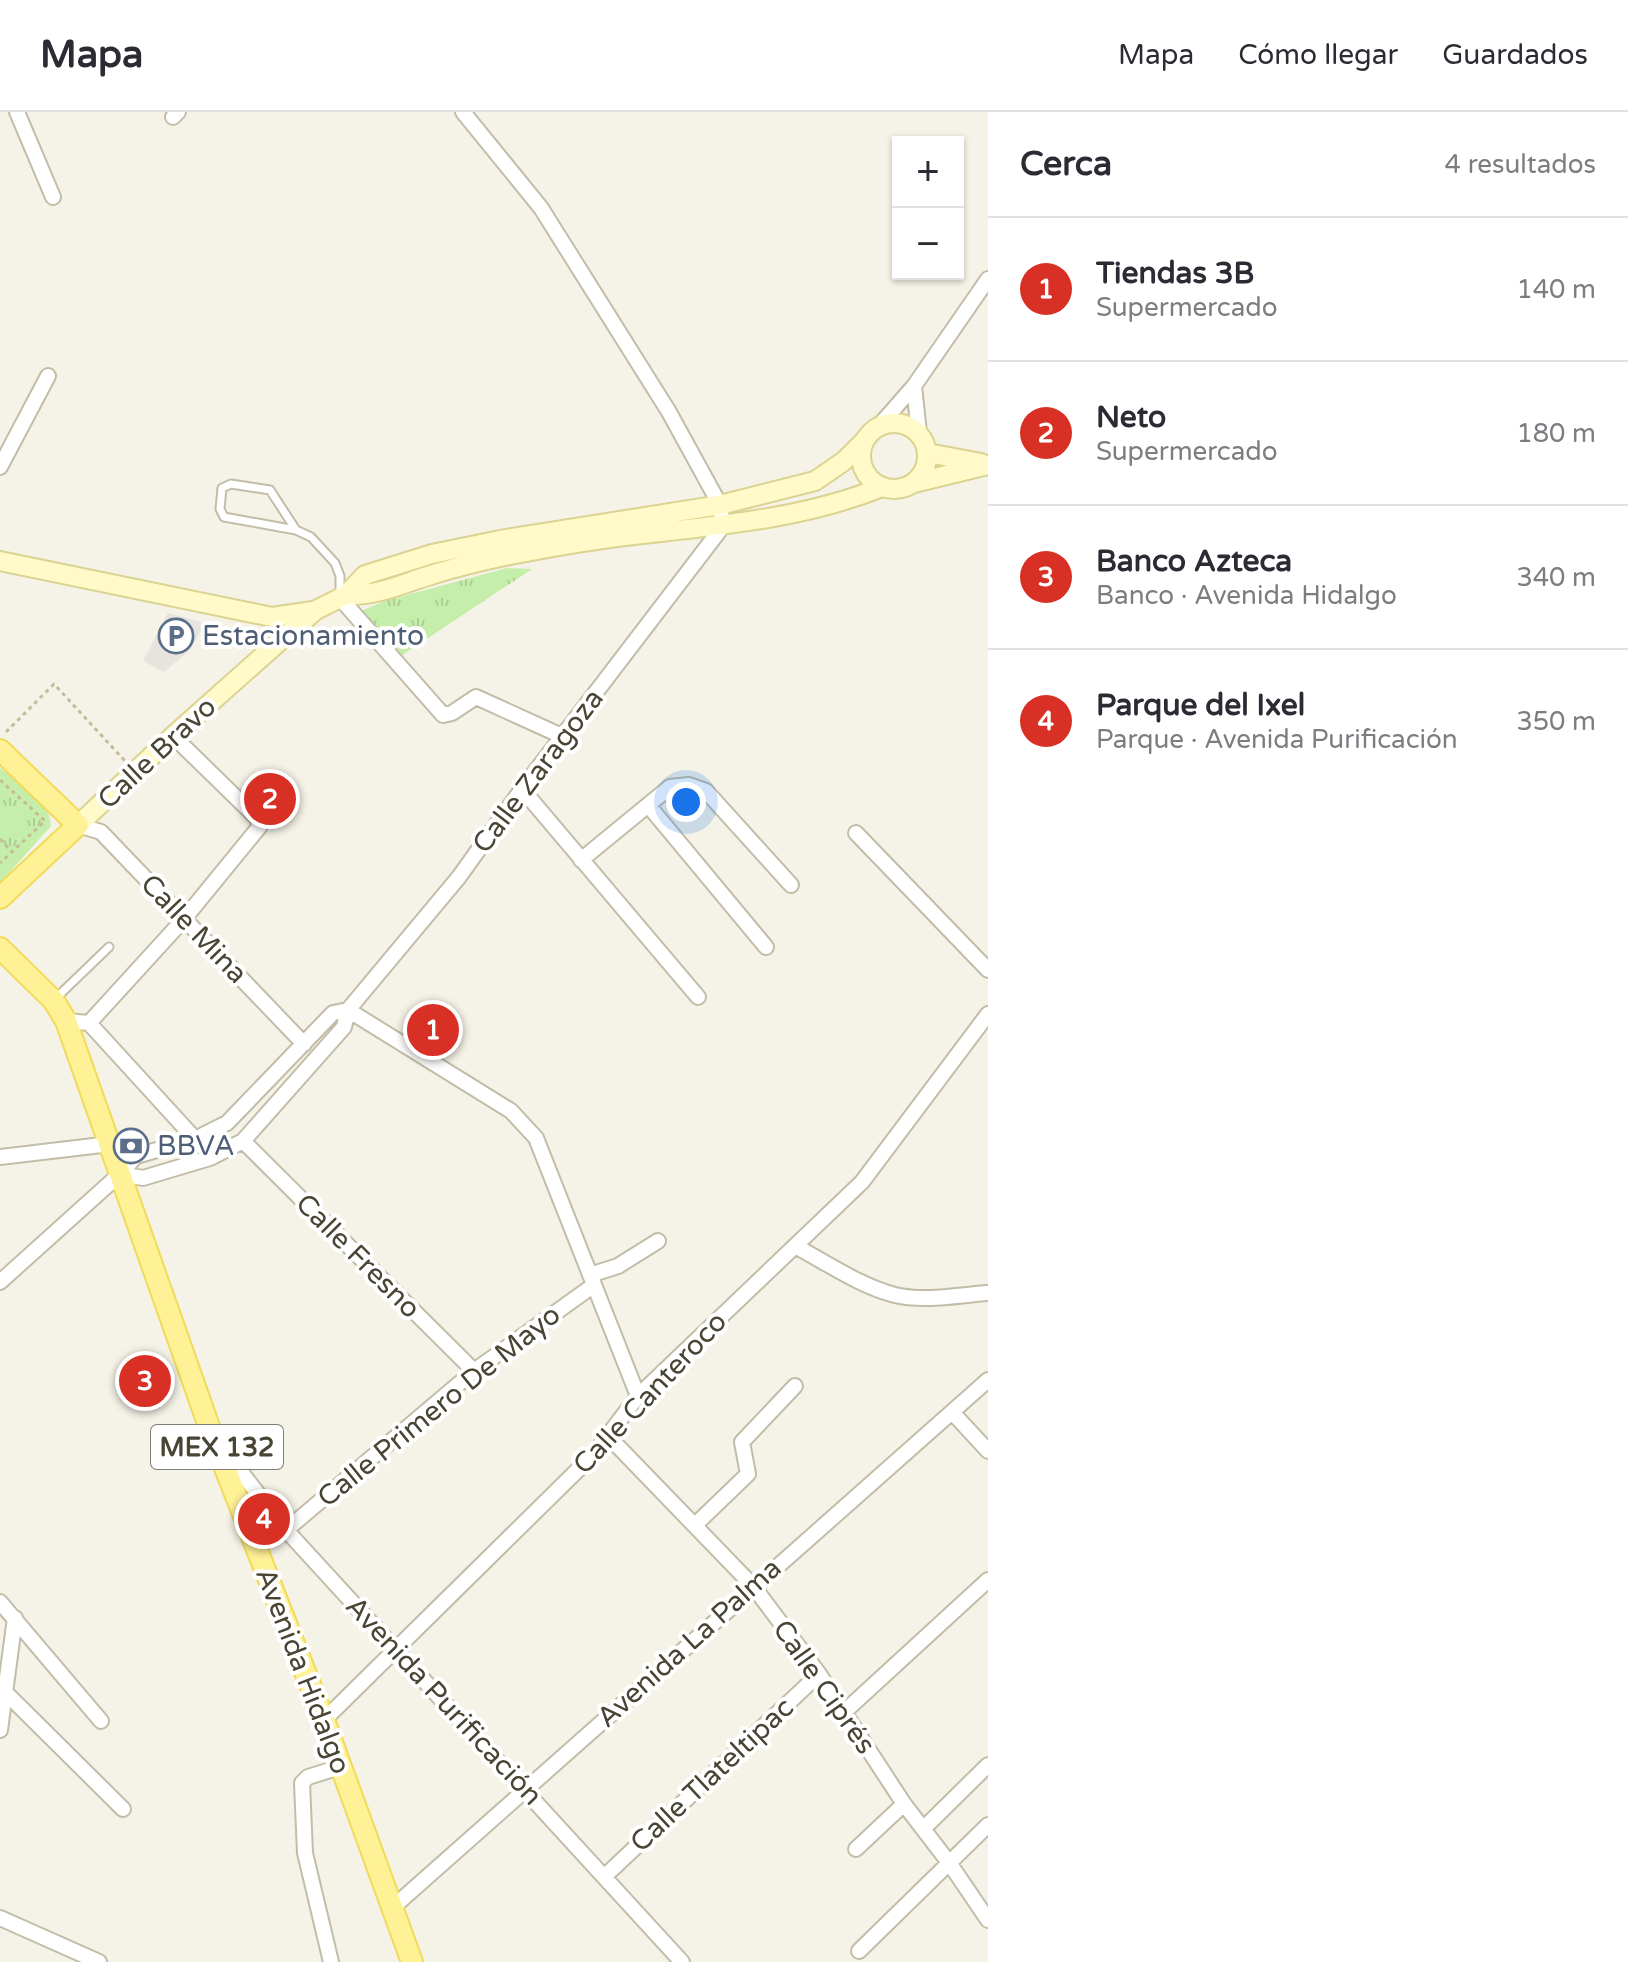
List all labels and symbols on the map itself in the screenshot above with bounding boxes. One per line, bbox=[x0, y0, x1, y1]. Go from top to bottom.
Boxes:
parking icon: Estacionamiento bbox=[157, 617, 195, 655]
place label: Estacionamiento bbox=[202, 619, 424, 653]
street label: Calle Zaragoza bbox=[465, 682, 611, 860]
street label: Calle Bravo bbox=[91, 690, 223, 816]
pin: 2 bbox=[244, 769, 296, 829]
your location bbox=[666, 782, 706, 822]
street label: Calle Mina bbox=[134, 867, 254, 991]
pin: 1 bbox=[407, 1000, 459, 1060]
bank icon: BBVA bbox=[112, 1127, 150, 1165]
place label: BBVA bbox=[157, 1129, 235, 1163]
street label: Calle Fresno bbox=[289, 1187, 427, 1325]
street label: Calle Primero De Mayo bbox=[311, 1298, 567, 1514]
street label: Calle Canteroco bbox=[566, 1305, 734, 1481]
pin: 3 bbox=[119, 1351, 171, 1411]
road number: MEX 132 bbox=[151, 1425, 283, 1469]
pin: 4 bbox=[238, 1489, 290, 1549]
street label: Avenida La Palma bbox=[590, 1551, 788, 1735]
street label: Avenida Hidalgo bbox=[248, 1563, 358, 1779]
street label: Avenida Purificación bbox=[339, 1590, 549, 1812]
street label: Calle Ciprés bbox=[765, 1613, 883, 1761]
street label: Calle Tlateltipac bbox=[623, 1691, 801, 1859]

